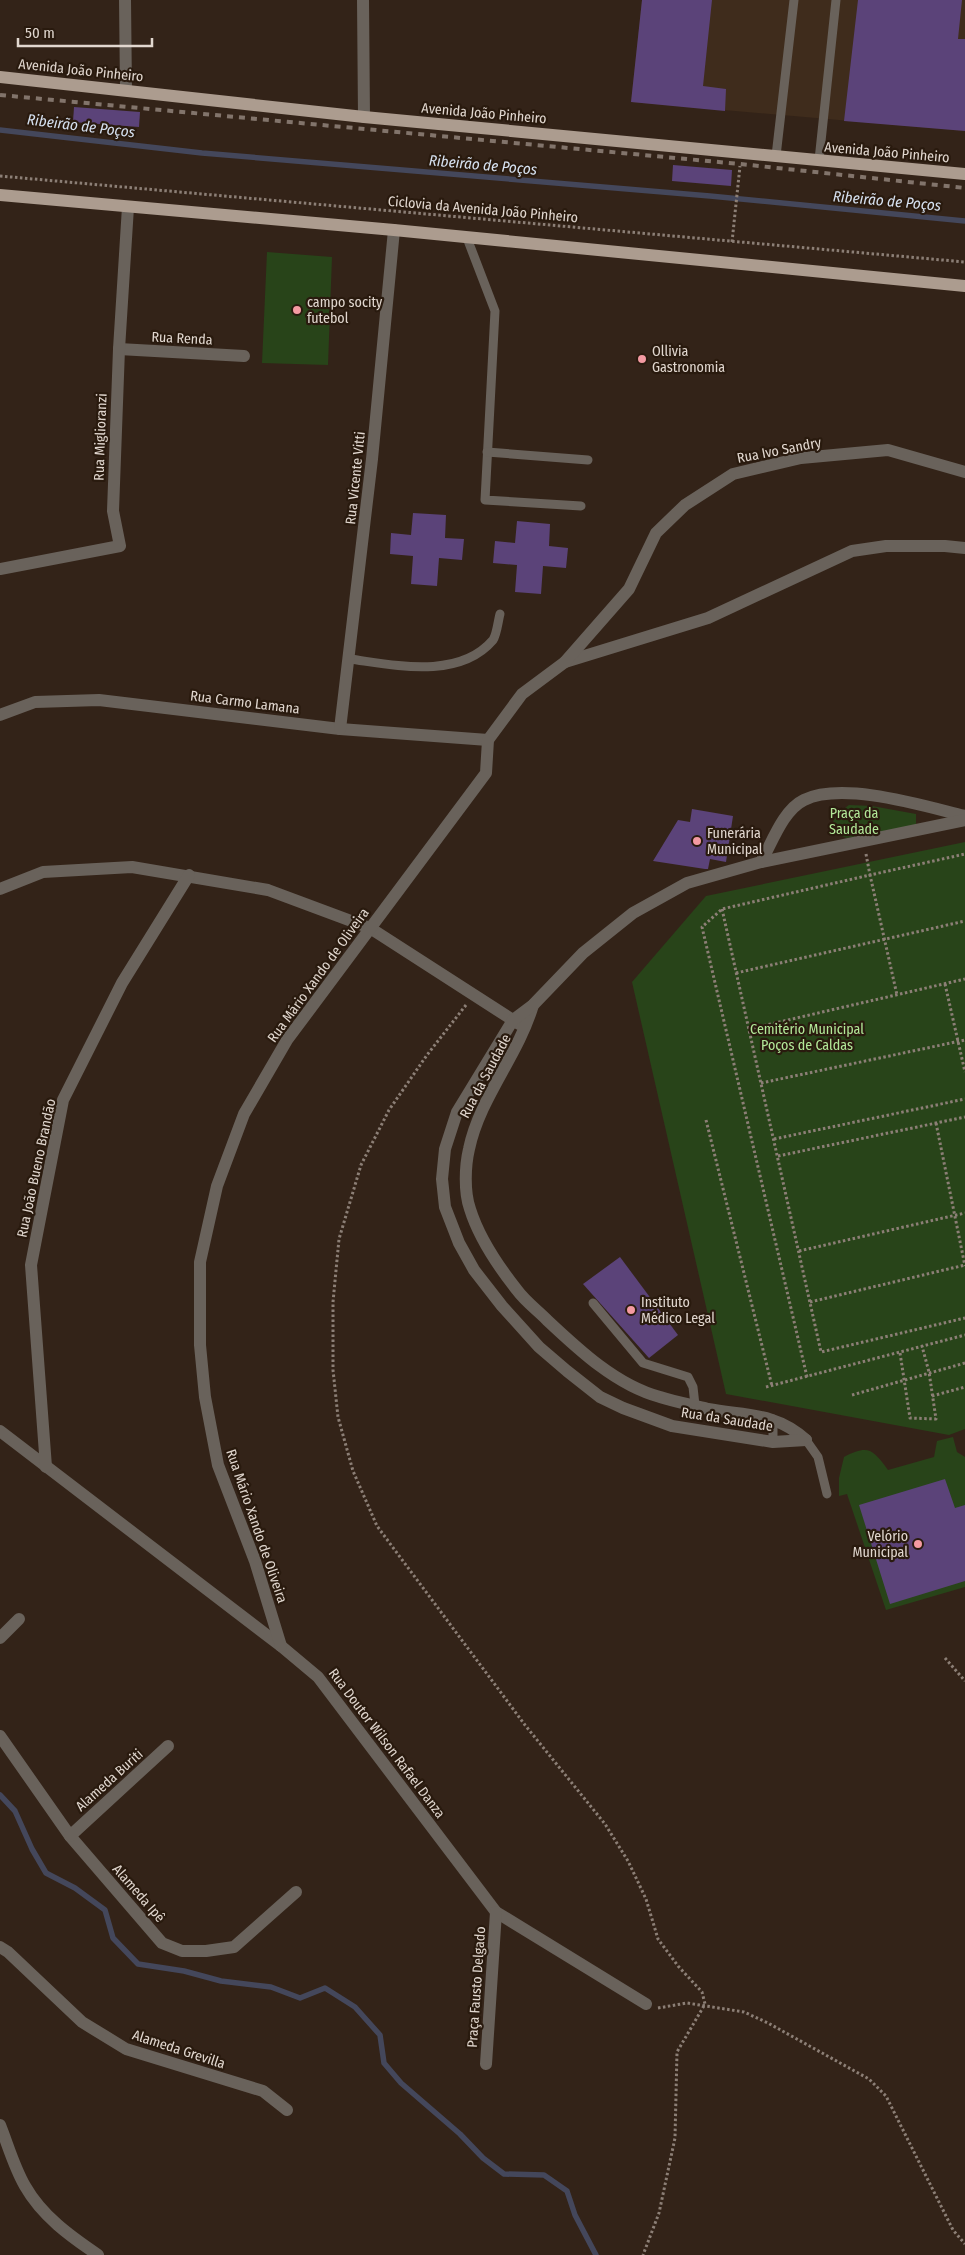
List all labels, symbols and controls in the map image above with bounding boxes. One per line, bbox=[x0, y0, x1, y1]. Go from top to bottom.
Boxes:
scale bar bbox=[18, 15, 151, 47]
text: 50 m bbox=[25, 24, 55, 42]
street label: Avenida João Pinheiro bbox=[18, 55, 144, 86]
street label: Avenida João Pinheiro bbox=[421, 100, 547, 127]
water label: Ribeirão de Poços bbox=[26, 110, 137, 142]
street label: Avenida João Pinheiro bbox=[824, 139, 950, 166]
water label: Ribeirão de Poços bbox=[428, 151, 538, 179]
water label: Ribeirão de Poços bbox=[832, 187, 942, 215]
street label: Ciclovia da Avenida João Pinheiro bbox=[387, 193, 579, 226]
place label: campo socity futebol bbox=[307, 294, 383, 327]
marker: campo socity futebol bbox=[291, 304, 303, 316]
street label: Rua Renda bbox=[151, 328, 213, 349]
place label: Ollivia Gastronomia bbox=[652, 343, 725, 376]
marker: Ollivia Gastronomia bbox=[636, 353, 648, 365]
street label: Rua Miglioranzi bbox=[90, 393, 111, 481]
street label: Rua Vicente Vitti bbox=[342, 431, 369, 526]
street label: Rua Ivo Sandry bbox=[736, 434, 823, 467]
street label: Rua Carmo Lamana bbox=[189, 687, 301, 718]
park label: Praça da Saudade bbox=[829, 805, 879, 838]
place label: Funerária Municipal bbox=[707, 825, 763, 858]
marker: Funerária Municipal bbox=[691, 835, 703, 847]
street label: Rua Mário Xando de Oliveira bbox=[264, 905, 373, 1046]
park label: Cemitério Municipal Poços de Caldas bbox=[750, 1021, 864, 1054]
street label: Rua da Saudade bbox=[456, 1031, 515, 1121]
street label: Rua João Bueno Brandão bbox=[13, 1097, 60, 1239]
place label: Instituto Médico Legal bbox=[641, 1294, 715, 1327]
marker: Instituto Médico Legal bbox=[625, 1304, 637, 1316]
street label: Rua da Saudade bbox=[680, 1404, 774, 1435]
street label: Rua Mário Xando de Oliveira bbox=[222, 1447, 291, 1606]
place label: Velório Municipal bbox=[853, 1528, 908, 1561]
marker: Velório Municipal bbox=[912, 1538, 924, 1550]
street label: Rua Doutor Wilson Rafael Danza bbox=[325, 1665, 449, 1822]
street label: Alameda Buriti bbox=[72, 1746, 146, 1815]
street label: Alameda Ipê bbox=[109, 1861, 168, 1926]
street label: Praça Fausto Delgado bbox=[464, 1926, 489, 2048]
street label: Alameda Grevilla bbox=[130, 2026, 227, 2073]

